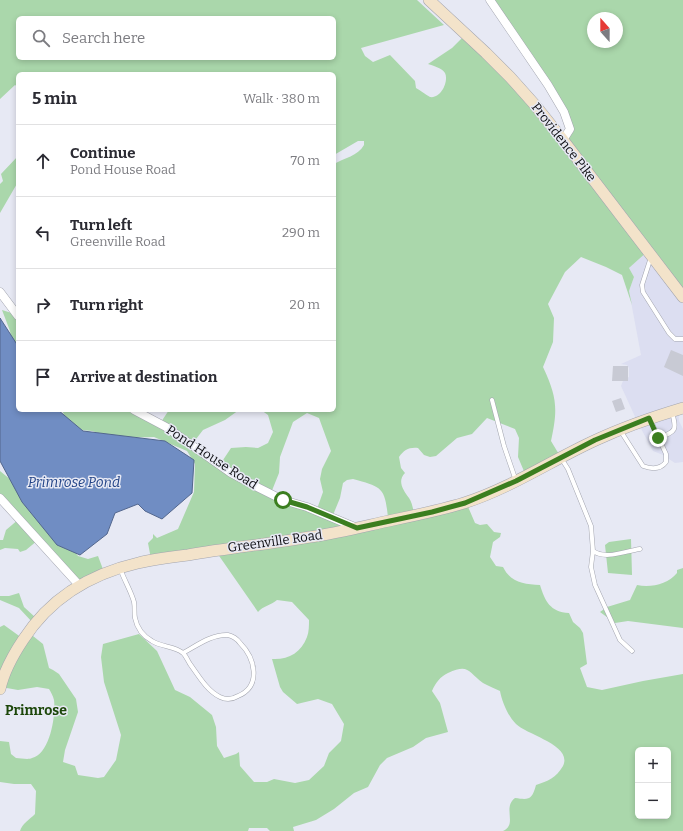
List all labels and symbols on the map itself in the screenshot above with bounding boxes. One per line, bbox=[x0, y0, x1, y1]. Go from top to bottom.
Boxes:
north arrow bbox=[587, 12, 623, 48]
street label: Providence Pike bbox=[529, 100, 599, 184]
street label: Pond House Road bbox=[164, 422, 261, 492]
route end bbox=[649, 429, 667, 447]
water label: Primrose Pond bbox=[28, 474, 120, 491]
route start bbox=[274, 491, 292, 509]
street label: Greenville Road bbox=[227, 527, 324, 555]
district label: Primrose bbox=[5, 702, 67, 719]

